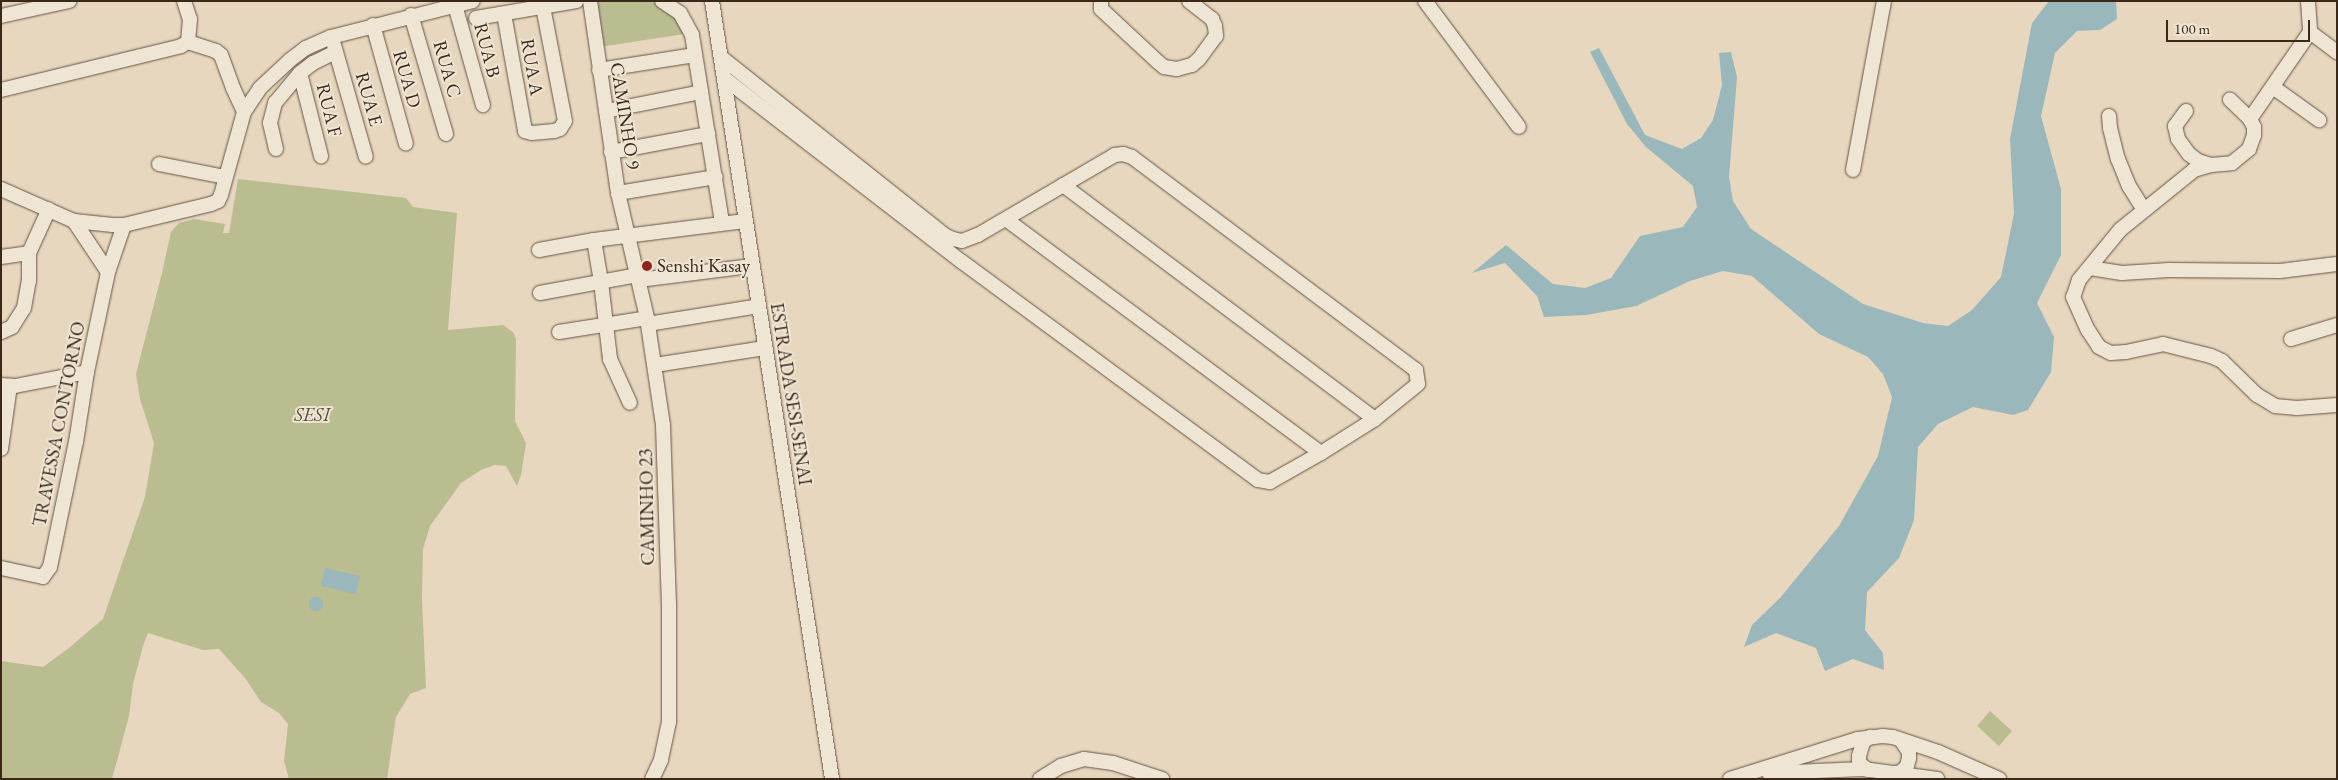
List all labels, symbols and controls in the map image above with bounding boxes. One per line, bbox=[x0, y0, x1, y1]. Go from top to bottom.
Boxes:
scale bar bbox=[2168, 10, 2312, 42]
text: 100 m bbox=[2174, 19, 2210, 38]
street label: RUA B bbox=[469, 20, 505, 80]
street label: RUA A bbox=[516, 37, 548, 97]
street label: RUA C bbox=[428, 38, 466, 100]
street label: RUA D bbox=[388, 48, 426, 110]
street label: CAMINHO 9 bbox=[605, 61, 645, 171]
street label: RUA E bbox=[350, 69, 388, 129]
street label: RUA F bbox=[311, 81, 347, 139]
place label: Senshi Kasay bbox=[657, 255, 750, 277]
marker: Senshi Kasay bbox=[641, 260, 653, 272]
street label: ESTRADA SESI-SENAI bbox=[765, 301, 817, 487]
street label: TRAVESSA CONTORNO bbox=[28, 319, 90, 529]
park label: SESI bbox=[294, 404, 330, 426]
street label: CAMINHO 23 bbox=[635, 448, 659, 566]

